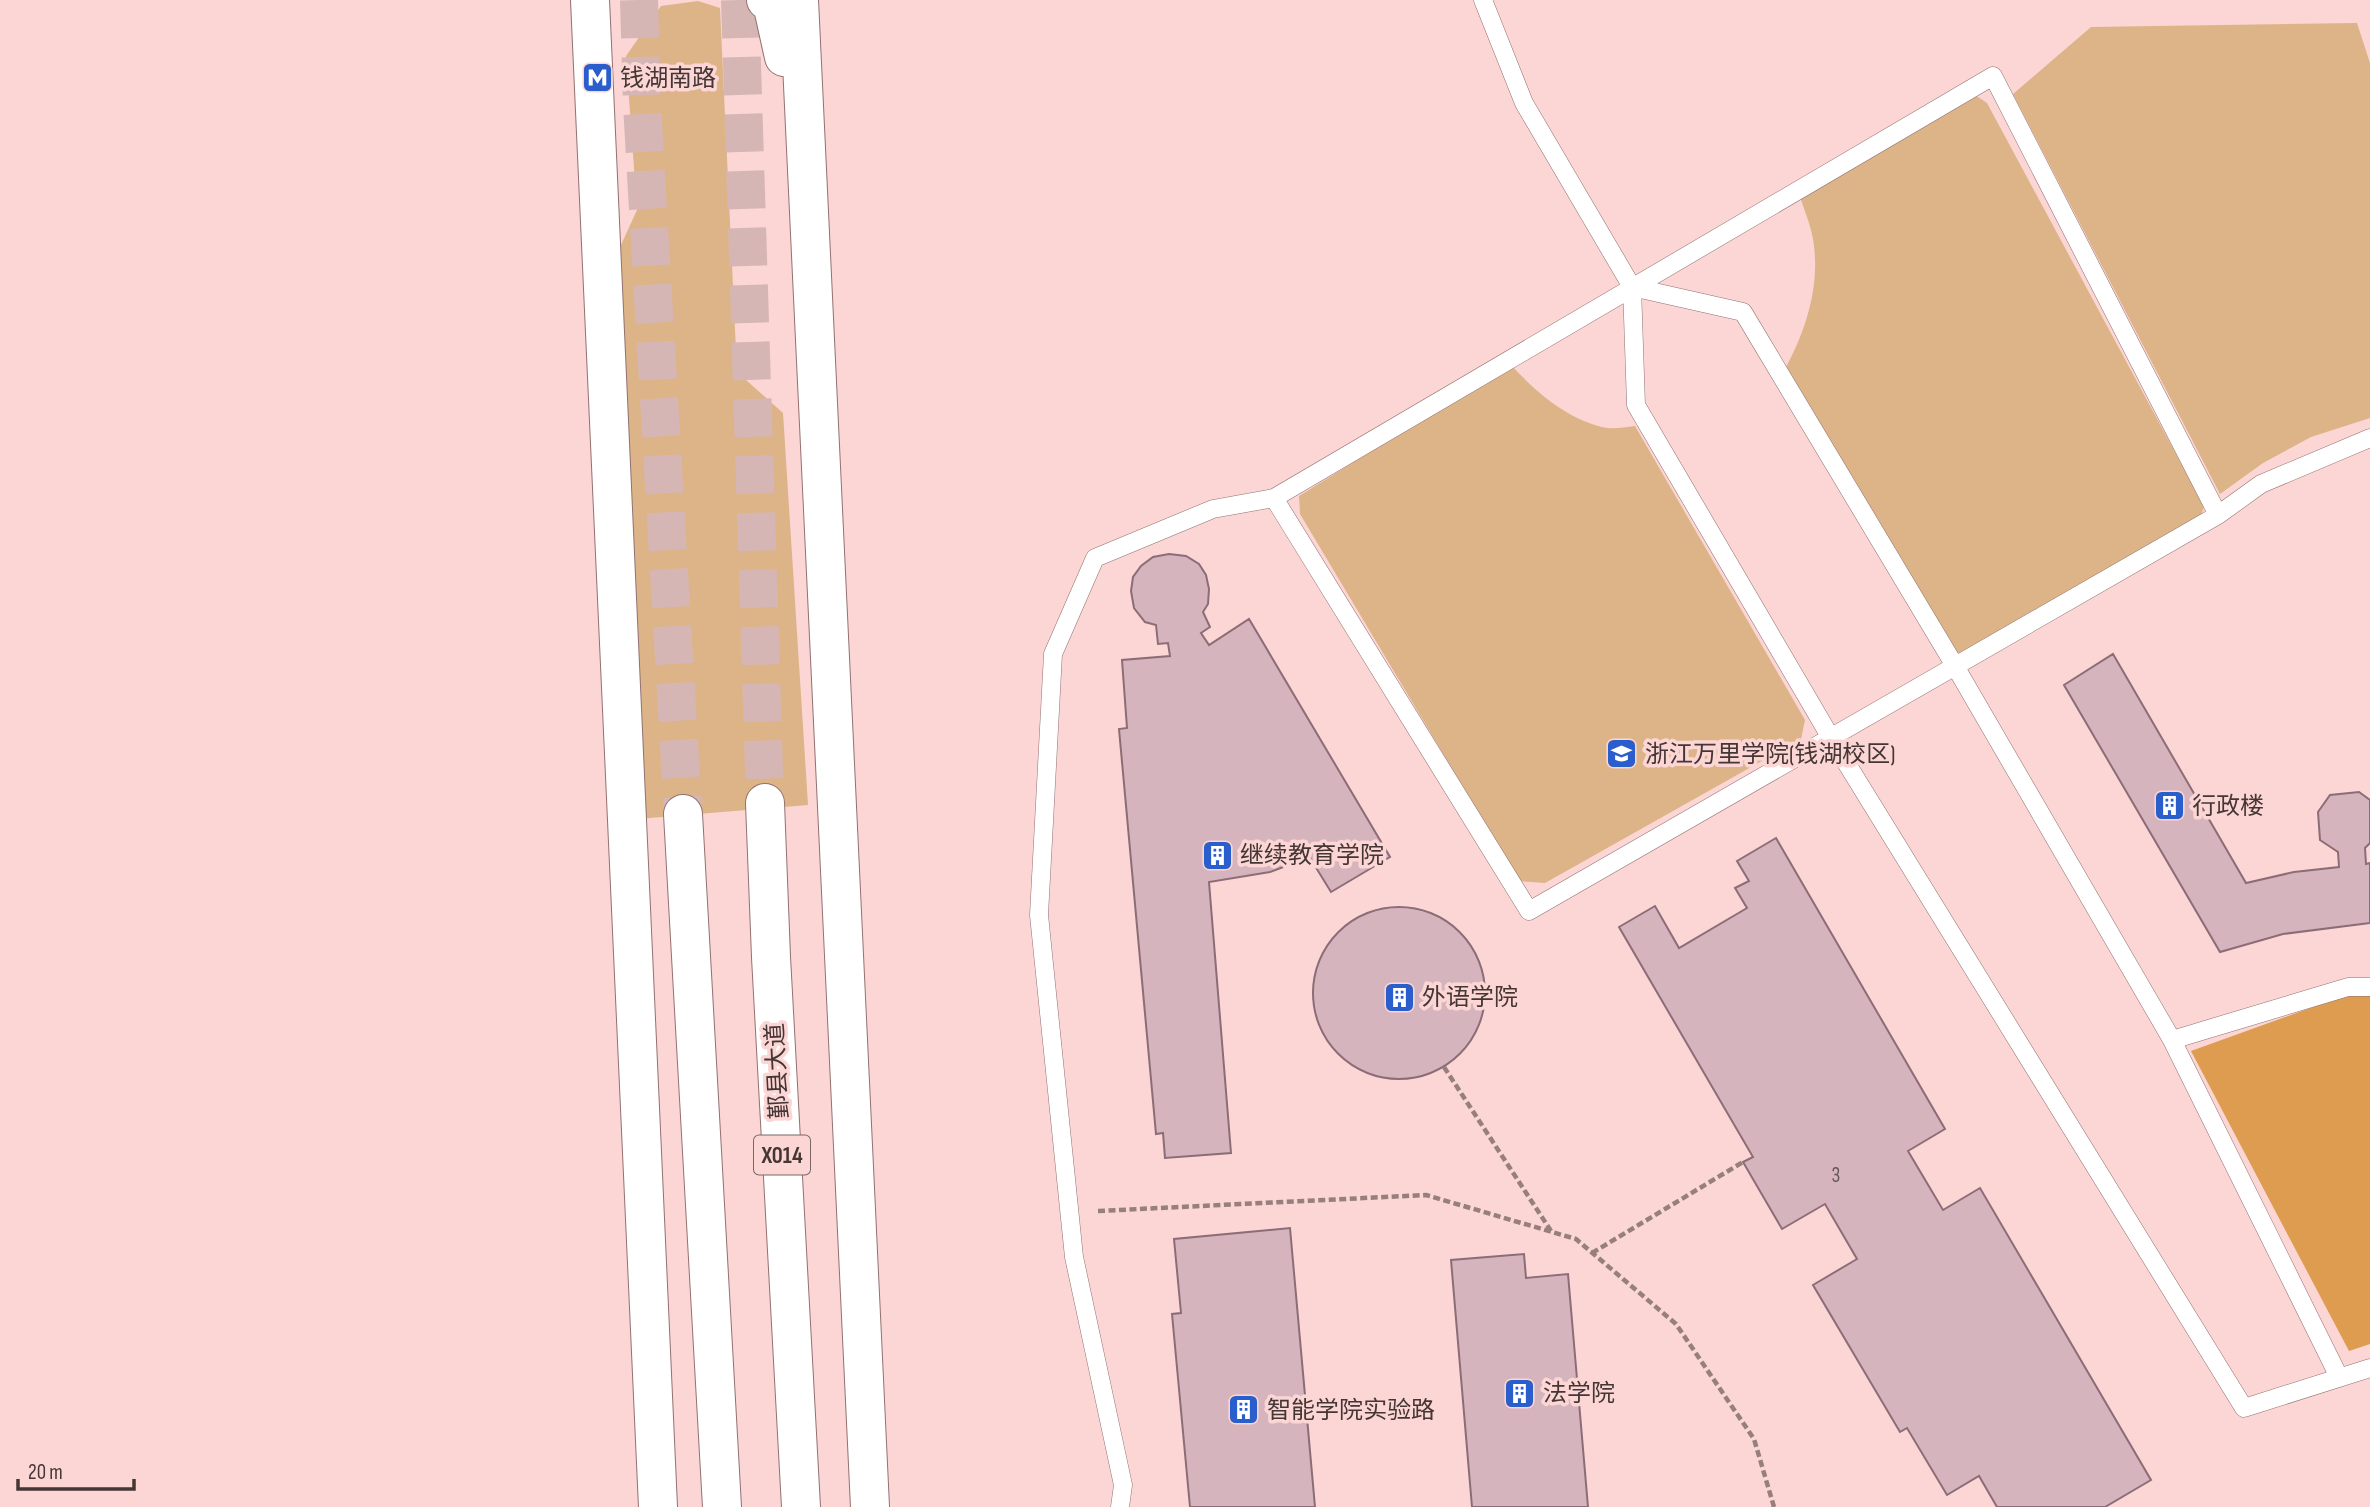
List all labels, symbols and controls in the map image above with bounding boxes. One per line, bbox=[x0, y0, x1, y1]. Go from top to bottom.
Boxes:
metro station icon: 钱湖南路 bbox=[580, 61, 614, 95]
place label: 钱湖南路 bbox=[620, 64, 716, 93]
school or university icon: 浙江万里学院(钱湖校区) bbox=[1605, 737, 1639, 771]
place label: 浙江万里学院(钱湖校区) bbox=[1645, 740, 1895, 769]
building icon: 行政楼 bbox=[2152, 789, 2186, 823]
place label: 行政楼 bbox=[2192, 792, 2264, 821]
building icon: 继续教育学院 bbox=[1200, 838, 1234, 872]
place label: 继续教育学院 bbox=[1240, 841, 1384, 870]
building icon: 外语学院 bbox=[1382, 980, 1416, 1014]
place label: 外语学院 bbox=[1422, 983, 1518, 1012]
street label: 鄞县大道 bbox=[761, 1022, 794, 1120]
road number: X014 bbox=[754, 1136, 810, 1174]
house number: 3 bbox=[1832, 1163, 1840, 1188]
building icon: 法学院 bbox=[1503, 1376, 1537, 1410]
place label: 法学院 bbox=[1543, 1379, 1615, 1408]
building icon: 智能学院实验路 bbox=[1227, 1393, 1261, 1427]
place label: 智能学院实验路 bbox=[1267, 1396, 1435, 1425]
scale bar bbox=[18, 1448, 133, 1492]
text: 20 m bbox=[28, 1460, 63, 1485]

